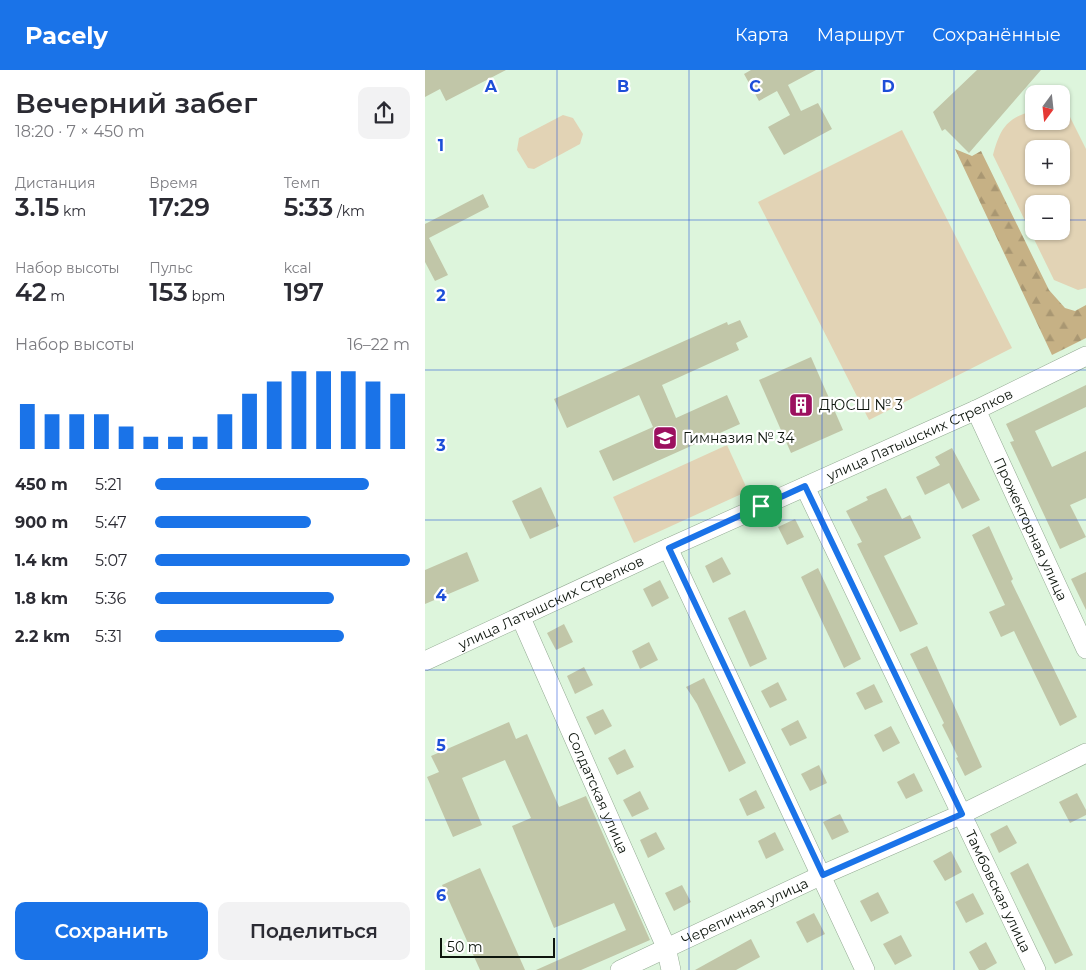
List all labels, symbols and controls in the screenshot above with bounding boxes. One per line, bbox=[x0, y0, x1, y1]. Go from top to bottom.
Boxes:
text: Pacely bbox=[25, 21, 108, 50]
text: Карта bbox=[735, 24, 789, 46]
text: Маршрут bbox=[817, 24, 904, 46]
text: Сохранённые bbox=[932, 24, 1061, 46]
text: A bbox=[484, 77, 498, 96]
text: B bbox=[617, 77, 629, 96]
text: C bbox=[749, 77, 761, 96]
text: D bbox=[881, 77, 895, 96]
north arrow bbox=[1025, 85, 1070, 130]
map controls bbox=[1025, 85, 1070, 240]
text: Вечерний забег bbox=[15, 86, 257, 120]
button: share bbox=[358, 87, 410, 139]
text: 18:20 · 7 × 450 m bbox=[15, 122, 145, 141]
text: 1 bbox=[438, 136, 444, 155]
button: + bbox=[1025, 140, 1070, 185]
text: Дистанция bbox=[15, 174, 95, 192]
text: Время bbox=[149, 174, 198, 192]
text: Темп bbox=[284, 174, 320, 192]
text: 3.15 bbox=[15, 192, 59, 222]
text: 17:29 bbox=[149, 192, 210, 222]
text: 5:33 bbox=[284, 192, 333, 222]
button: − bbox=[1025, 195, 1070, 240]
text: km bbox=[59, 202, 86, 220]
text: /km bbox=[333, 202, 365, 220]
text: Набор высоты bbox=[15, 259, 120, 277]
text: Пульс bbox=[149, 259, 193, 277]
text: kcal bbox=[284, 259, 312, 277]
text: 42 bbox=[15, 277, 47, 307]
text: 153 bbox=[149, 277, 188, 307]
text: 197 bbox=[284, 277, 324, 307]
text: 2 bbox=[436, 286, 446, 305]
text: m bbox=[47, 287, 65, 305]
text: bpm bbox=[188, 287, 225, 305]
text: Набор высоты bbox=[15, 335, 135, 354]
text: 16–22 m bbox=[347, 335, 410, 354]
street label: улица Латышских Стрелков bbox=[823, 384, 1016, 485]
building icon: ДЮСШ № 3 bbox=[788, 392, 814, 418]
place label: ДЮСШ № 3 bbox=[819, 396, 903, 414]
school or university icon: Гимназия № 34 bbox=[652, 425, 678, 451]
place label: Гимназия № 34 bbox=[683, 429, 795, 447]
text: 3 bbox=[435, 436, 446, 455]
street label: Прожекторная улица bbox=[990, 454, 1072, 604]
text: 450 m bbox=[15, 475, 68, 494]
text: 5:21 bbox=[95, 475, 122, 494]
pin bbox=[740, 485, 782, 527]
icon: arrive bbox=[747, 492, 775, 520]
text: 900 m bbox=[15, 513, 68, 532]
text: 5:47 bbox=[95, 513, 127, 532]
text: 1.4 km bbox=[15, 551, 68, 570]
text: 5:07 bbox=[95, 551, 127, 570]
street label: улица Латышских Стрелков bbox=[454, 551, 647, 654]
text: 4 bbox=[435, 586, 447, 605]
text: 1.8 km bbox=[15, 589, 68, 608]
text: 5:36 bbox=[95, 589, 126, 608]
text: 2.2 km bbox=[15, 627, 70, 646]
text: 5:31 bbox=[95, 627, 122, 646]
street label: Солдатская улица bbox=[563, 729, 633, 856]
text: 5 bbox=[436, 736, 446, 755]
street label: Тамбовская улица bbox=[961, 827, 1035, 955]
street label: Черепичная улица bbox=[679, 874, 811, 949]
text: 6 bbox=[436, 886, 446, 905]
button: Сохранить bbox=[15, 902, 208, 960]
button: Поделиться bbox=[218, 902, 410, 960]
scale bar bbox=[440, 935, 555, 958]
text: 50 m bbox=[447, 938, 483, 956]

